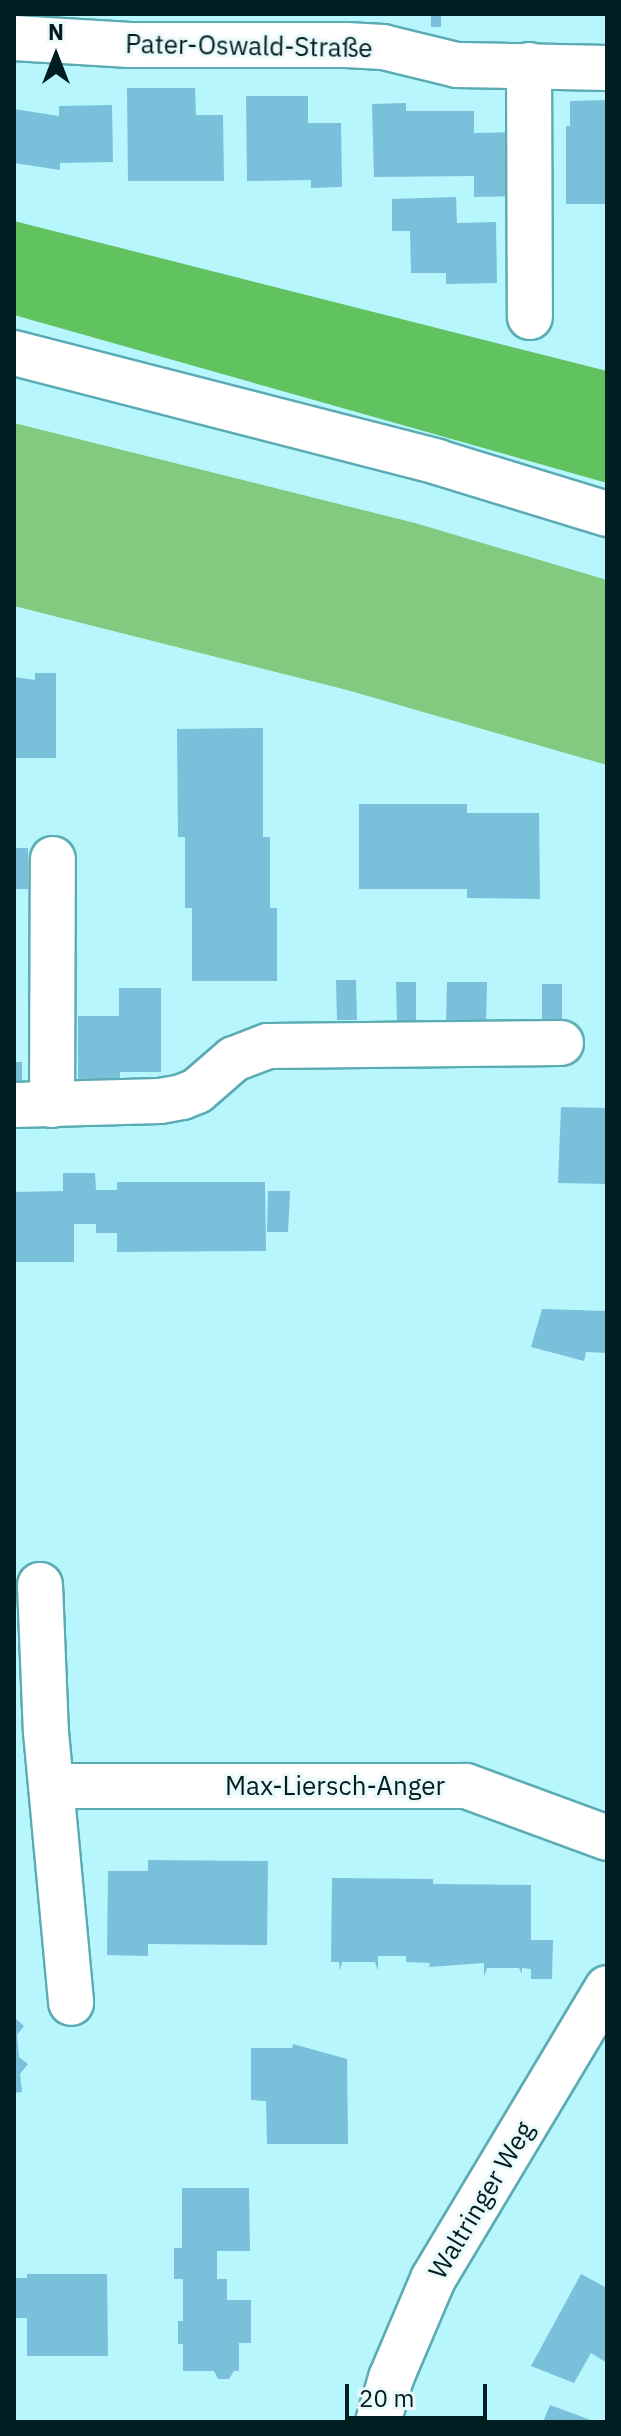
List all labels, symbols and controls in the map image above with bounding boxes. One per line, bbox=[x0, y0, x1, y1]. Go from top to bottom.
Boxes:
north arrow bbox=[16, 16, 96, 96]
text: N bbox=[48, 17, 64, 46]
street label: Pater-Oswald-Straße bbox=[125, 28, 373, 64]
street label: Max-Liersch-Anger bbox=[225, 1770, 445, 1802]
street label: Waltringer Weg bbox=[422, 2116, 540, 2284]
scale bar bbox=[349, 2368, 491, 2418]
text: 20 m bbox=[359, 2382, 414, 2414]

